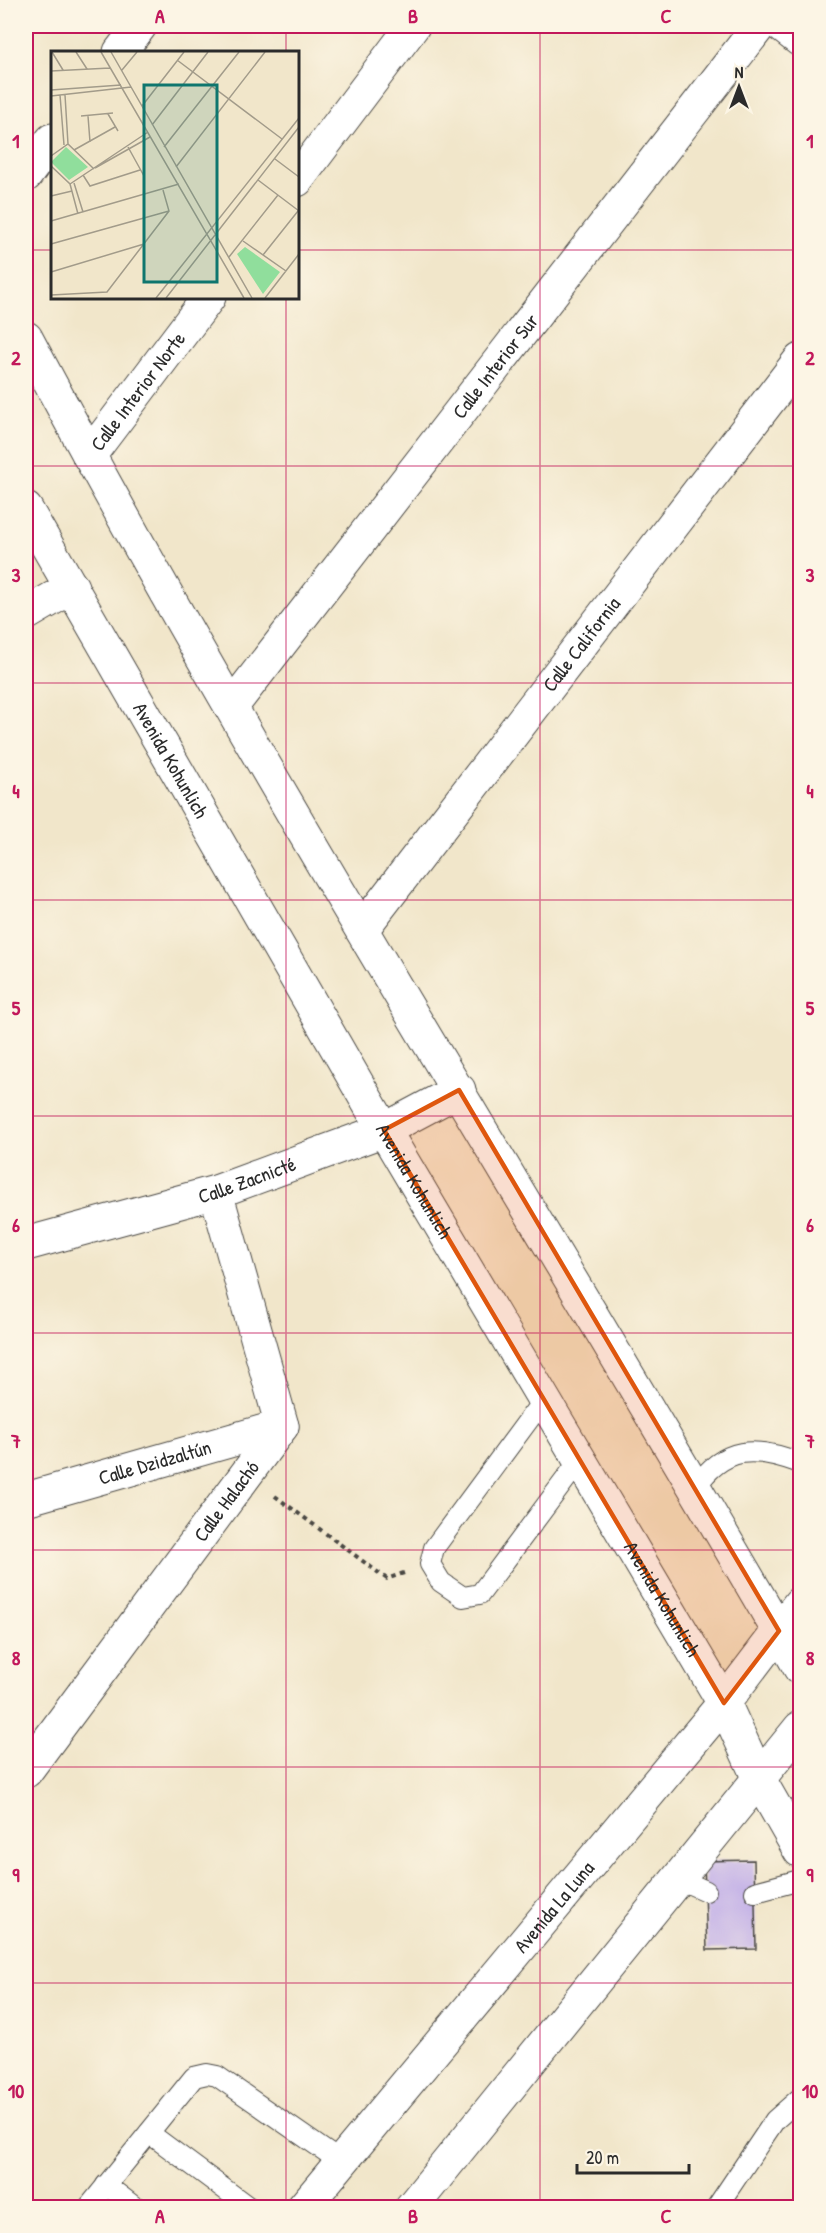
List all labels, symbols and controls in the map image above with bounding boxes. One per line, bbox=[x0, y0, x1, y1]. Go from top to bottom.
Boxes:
text: A bbox=[155, 2, 165, 29]
text: B bbox=[408, 2, 418, 29]
text: C bbox=[661, 2, 672, 29]
inset map bbox=[51, 51, 298, 298]
north arrow bbox=[709, 57, 769, 117]
text: N bbox=[735, 61, 744, 83]
text: 1 bbox=[12, 127, 20, 154]
text: 1 bbox=[806, 127, 814, 154]
street label: Calle Interior Sur bbox=[446, 307, 544, 424]
street label: Calle Interior Norte bbox=[84, 326, 191, 456]
text: 2 bbox=[11, 344, 21, 371]
text: 2 bbox=[805, 344, 815, 371]
text: 3 bbox=[12, 561, 21, 588]
text: 3 bbox=[806, 561, 815, 588]
street label: Calle California bbox=[536, 591, 626, 697]
street label: Avenida Kohunlich bbox=[127, 697, 215, 823]
text: 4 bbox=[12, 777, 20, 804]
text: 4 bbox=[806, 777, 814, 804]
text: 5 bbox=[12, 994, 21, 1021]
text: 5 bbox=[806, 994, 815, 1021]
street label: Avenida Kohunlich bbox=[370, 1118, 459, 1243]
street label: Calle Zacnicté bbox=[195, 1150, 299, 1209]
text: 6 bbox=[12, 1211, 20, 1238]
text: 6 bbox=[806, 1211, 814, 1238]
text: 7 bbox=[10, 1427, 21, 1454]
text: 7 bbox=[804, 1427, 815, 1454]
street label: Calle Dzidzaltún bbox=[95, 1433, 214, 1491]
street label: Calle Halachó bbox=[187, 1455, 265, 1547]
street label: Avenida Kohunlich bbox=[618, 1536, 707, 1661]
text: 8 bbox=[12, 1644, 21, 1671]
text: 8 bbox=[806, 1644, 815, 1671]
street label: Avenida La Luna bbox=[507, 1855, 600, 1958]
text: 9 bbox=[12, 1861, 20, 1888]
text: 9 bbox=[806, 1861, 814, 1888]
text: 10 bbox=[8, 2077, 24, 2104]
text: 10 bbox=[802, 2077, 818, 2104]
scale bar bbox=[577, 2137, 690, 2175]
text: 20 m bbox=[586, 2145, 619, 2170]
text: A bbox=[155, 2202, 165, 2229]
text: B bbox=[408, 2202, 418, 2229]
text: C bbox=[661, 2202, 672, 2229]

